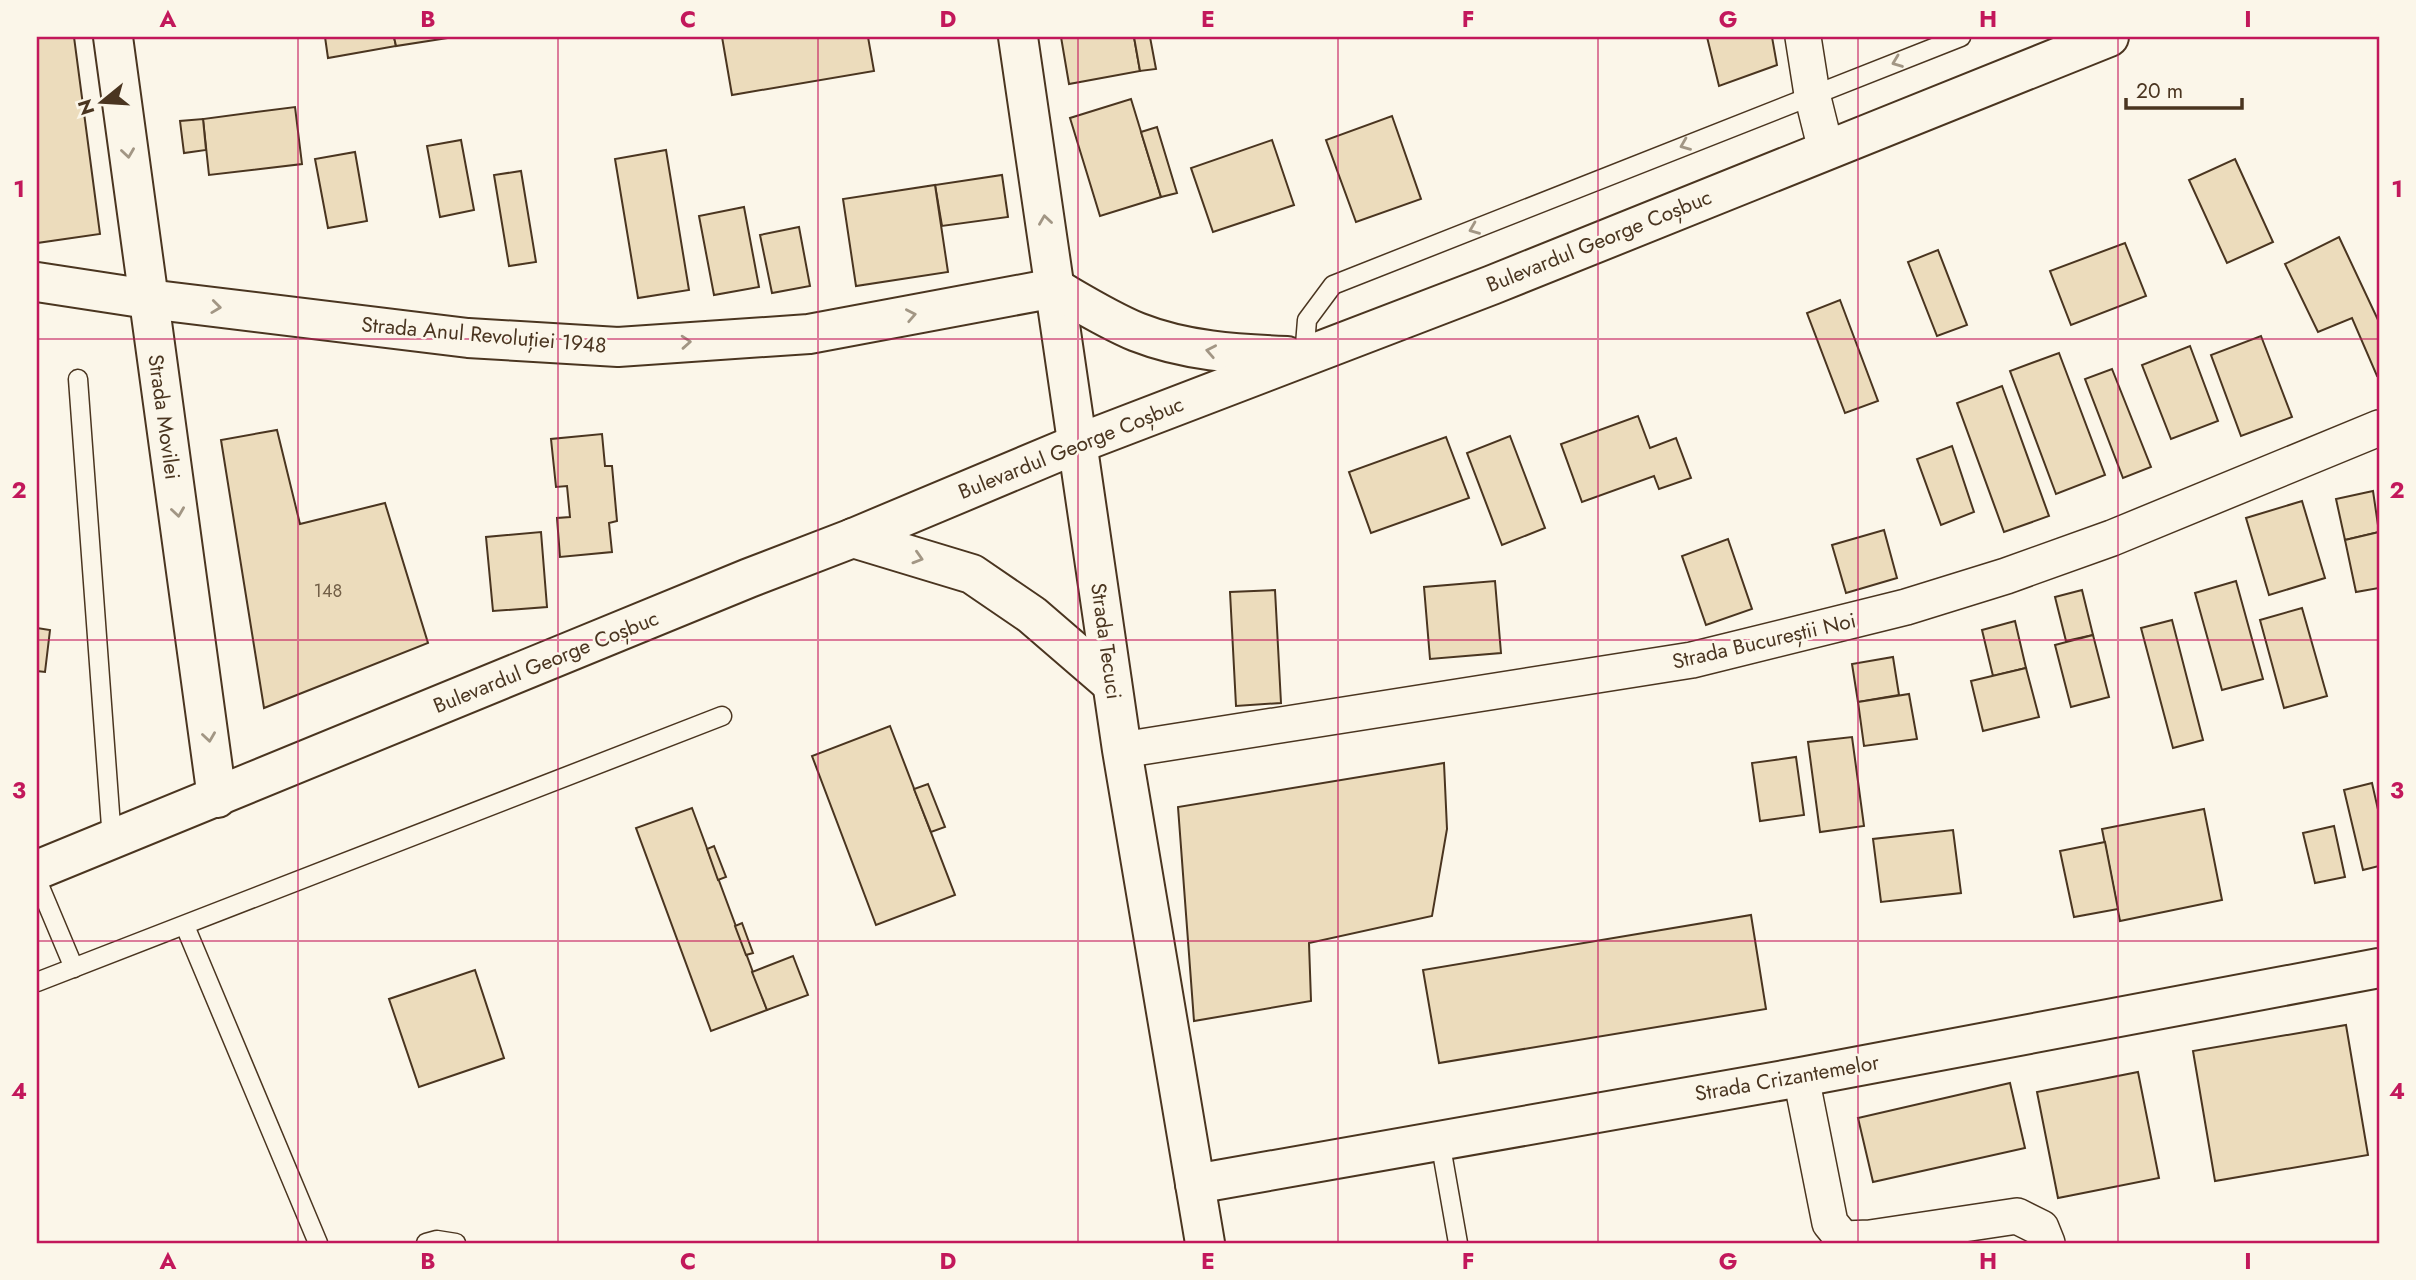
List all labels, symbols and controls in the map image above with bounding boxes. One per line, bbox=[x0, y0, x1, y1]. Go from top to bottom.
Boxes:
text: A bbox=[159, 2, 177, 36]
text: B bbox=[420, 2, 436, 36]
text: C bbox=[680, 2, 696, 36]
text: D bbox=[940, 2, 957, 36]
text: E bbox=[1201, 2, 1215, 36]
text: F bbox=[1462, 2, 1474, 36]
text: G bbox=[1719, 2, 1737, 36]
text: H bbox=[1979, 2, 1997, 36]
text: I bbox=[2244, 2, 2252, 36]
one-way arrow bbox=[1892, 53, 1904, 67]
north arrow bbox=[66, 66, 136, 136]
scale bar bbox=[2126, 66, 2241, 110]
text: 20 m bbox=[2136, 76, 2183, 106]
text: N bbox=[71, 96, 101, 118]
one-way arrow bbox=[1680, 137, 1693, 151]
one-way arrow bbox=[121, 147, 136, 159]
text: 1 bbox=[13, 172, 25, 206]
text: 1 bbox=[2391, 172, 2403, 206]
street label: Bulevardul George Coșbuc bbox=[1482, 182, 1716, 300]
one-way arrow bbox=[1038, 214, 1053, 226]
one-way arrow bbox=[1469, 221, 1481, 235]
one-way arrow bbox=[210, 300, 221, 315]
one-way arrow bbox=[906, 308, 917, 323]
street label: Strada Anul Revoluției 1948 bbox=[360, 309, 608, 361]
one-way arrow bbox=[681, 335, 692, 350]
one-way arrow bbox=[1205, 344, 1217, 359]
street label: Strada Movilei bbox=[140, 352, 188, 482]
street label: Bulevardul George Coșbuc bbox=[954, 389, 1188, 507]
text: 2 bbox=[11, 473, 27, 507]
text: 2 bbox=[2389, 473, 2405, 507]
one-way arrow bbox=[170, 506, 185, 518]
one-way arrow bbox=[912, 549, 924, 564]
house number: 148 bbox=[314, 578, 342, 604]
street label: Strada Tecuci bbox=[1083, 581, 1129, 701]
street label: Bulevardul George Coșbuc bbox=[429, 603, 663, 721]
street label: Strada Bucureștii Noi bbox=[1669, 605, 1859, 677]
one-way arrow bbox=[201, 731, 216, 743]
text: 3 bbox=[12, 773, 26, 807]
text: 3 bbox=[2390, 773, 2404, 807]
street label: Strada Crizantemelor bbox=[1693, 1047, 1882, 1109]
text: 4 bbox=[11, 1074, 27, 1108]
text: 4 bbox=[2389, 1074, 2405, 1108]
text: A bbox=[159, 1244, 177, 1278]
text: B bbox=[420, 1244, 436, 1278]
text: C bbox=[680, 1244, 696, 1278]
text: D bbox=[940, 1244, 957, 1278]
text: E bbox=[1201, 1244, 1215, 1278]
text: F bbox=[1462, 1244, 1474, 1278]
text: G bbox=[1719, 1244, 1737, 1278]
text: H bbox=[1979, 1244, 1997, 1278]
text: I bbox=[2244, 1244, 2252, 1278]

